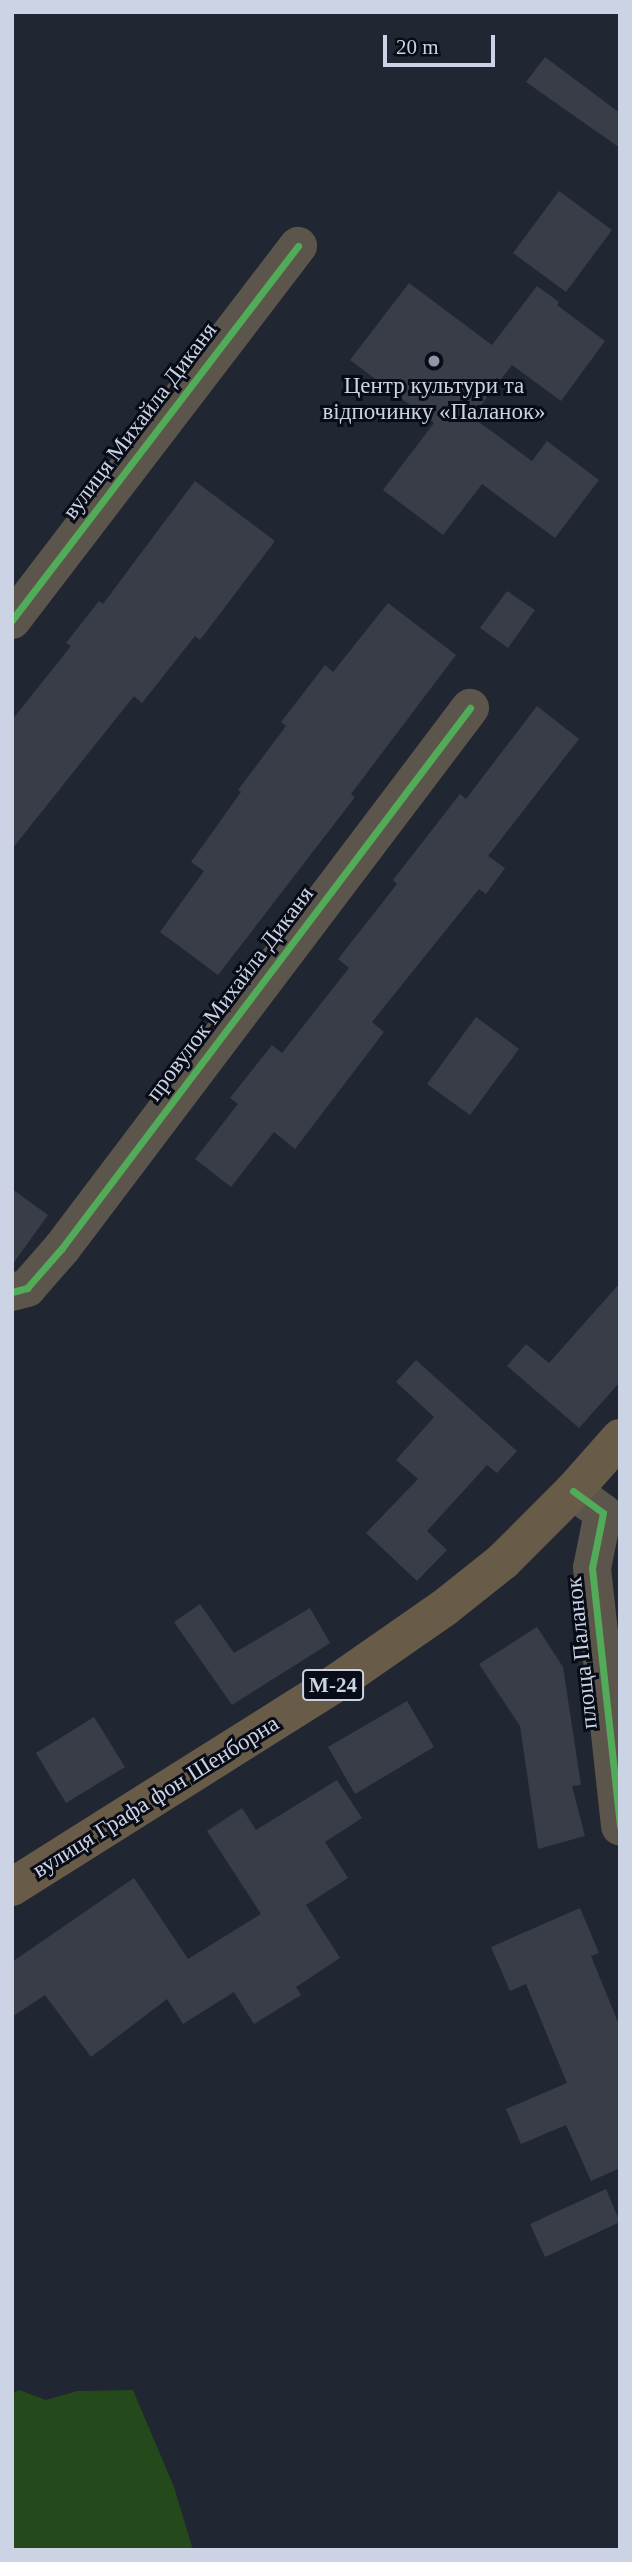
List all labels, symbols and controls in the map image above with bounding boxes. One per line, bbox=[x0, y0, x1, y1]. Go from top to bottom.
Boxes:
scale bar bbox=[387, 21, 499, 65]
text: 20 m bbox=[396, 35, 439, 59]
street label: вулиця Михайла Диканя bbox=[57, 317, 223, 525]
marker: Центр культури та відпочинку «Паланок» bbox=[426, 353, 442, 369]
place label: Центр культури та відпочинку «Паланок» bbox=[322, 372, 546, 426]
street label: провулок Михайла Диканя bbox=[140, 881, 320, 1107]
street label: площа Паланок bbox=[560, 1576, 604, 1730]
road number: М-24 bbox=[302, 1668, 364, 1702]
street label: вулиця Графа фон Шенборна bbox=[28, 1710, 284, 1884]

